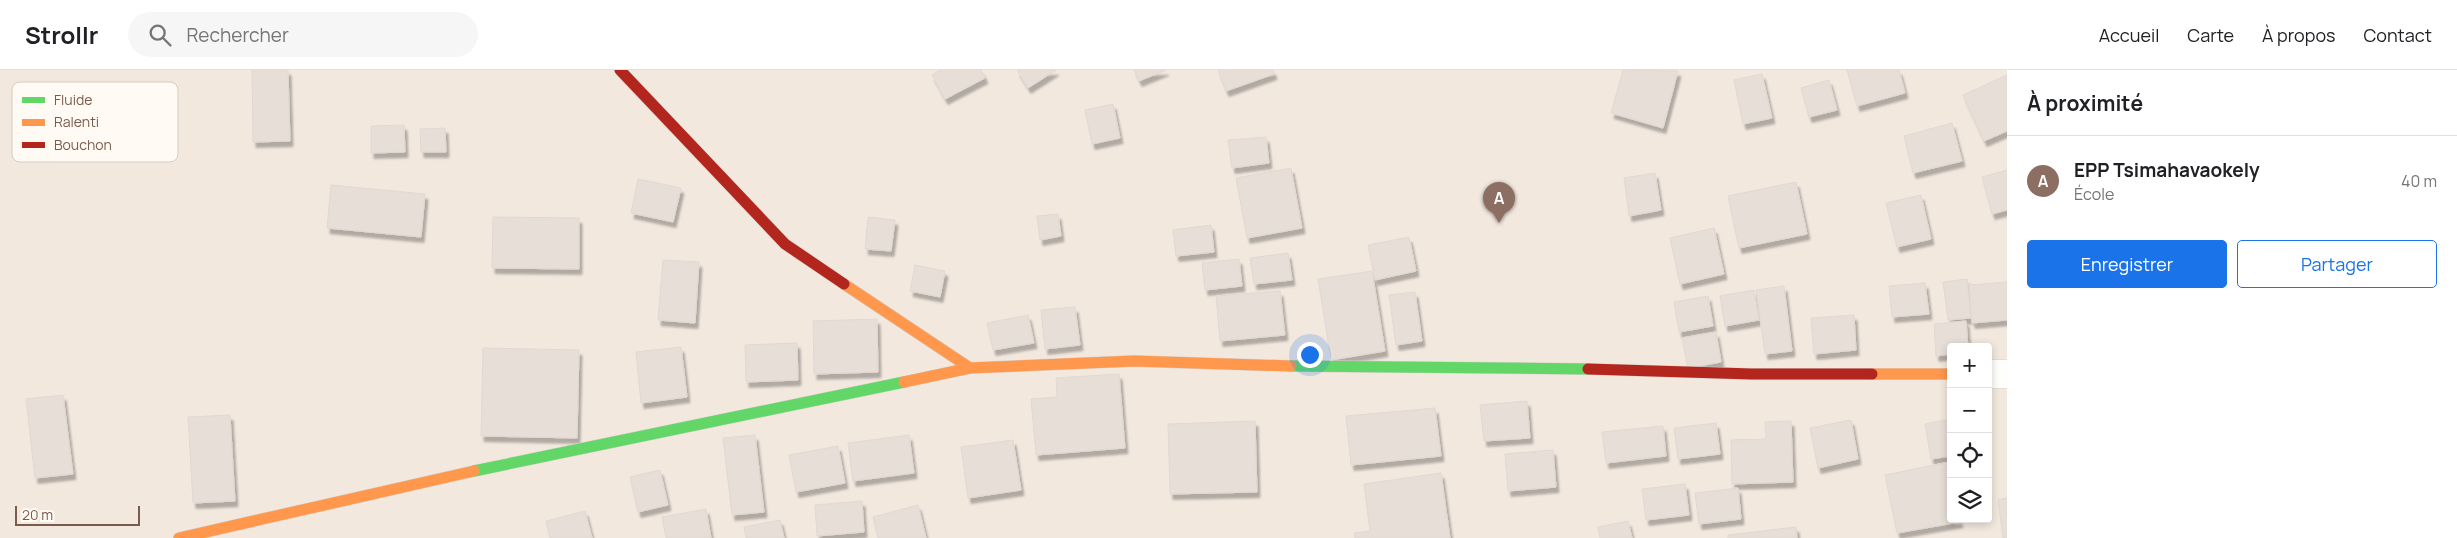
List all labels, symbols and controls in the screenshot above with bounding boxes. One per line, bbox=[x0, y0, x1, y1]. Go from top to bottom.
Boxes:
search box bbox=[128, 12, 478, 57]
text: Strollr bbox=[25, 18, 98, 51]
icon: search bbox=[146, 21, 174, 49]
text: Rechercher bbox=[186, 22, 289, 48]
text: Accueil bbox=[2099, 23, 2159, 47]
text: Carte bbox=[2187, 23, 2234, 47]
text: À propos bbox=[2262, 23, 2335, 47]
text: Contact bbox=[2363, 23, 2432, 47]
legend bbox=[12, 82, 178, 162]
text: À proximité bbox=[2027, 89, 2143, 117]
text: Fluide bbox=[54, 90, 92, 109]
text: Ralenti bbox=[54, 112, 99, 131]
text: Bouchon bbox=[54, 135, 112, 154]
text: EPP Tsimahavaokely bbox=[2074, 157, 2260, 183]
text: A bbox=[2038, 170, 2048, 192]
text: 40 m bbox=[2401, 170, 2437, 192]
pin: A bbox=[1483, 182, 1515, 223]
text: École bbox=[2074, 183, 2114, 205]
button: Enregistrer bbox=[2027, 240, 2227, 288]
button: Partager bbox=[2237, 240, 2437, 288]
your location bbox=[1297, 342, 1323, 368]
map controls bbox=[1947, 343, 1992, 523]
button: + bbox=[1947, 343, 1992, 388]
button: − bbox=[1947, 388, 1992, 433]
button: locate bbox=[1947, 433, 1992, 478]
button: layers bbox=[1947, 478, 1992, 523]
scale bar bbox=[15, 503, 140, 526]
text: 20 m bbox=[22, 505, 53, 524]

